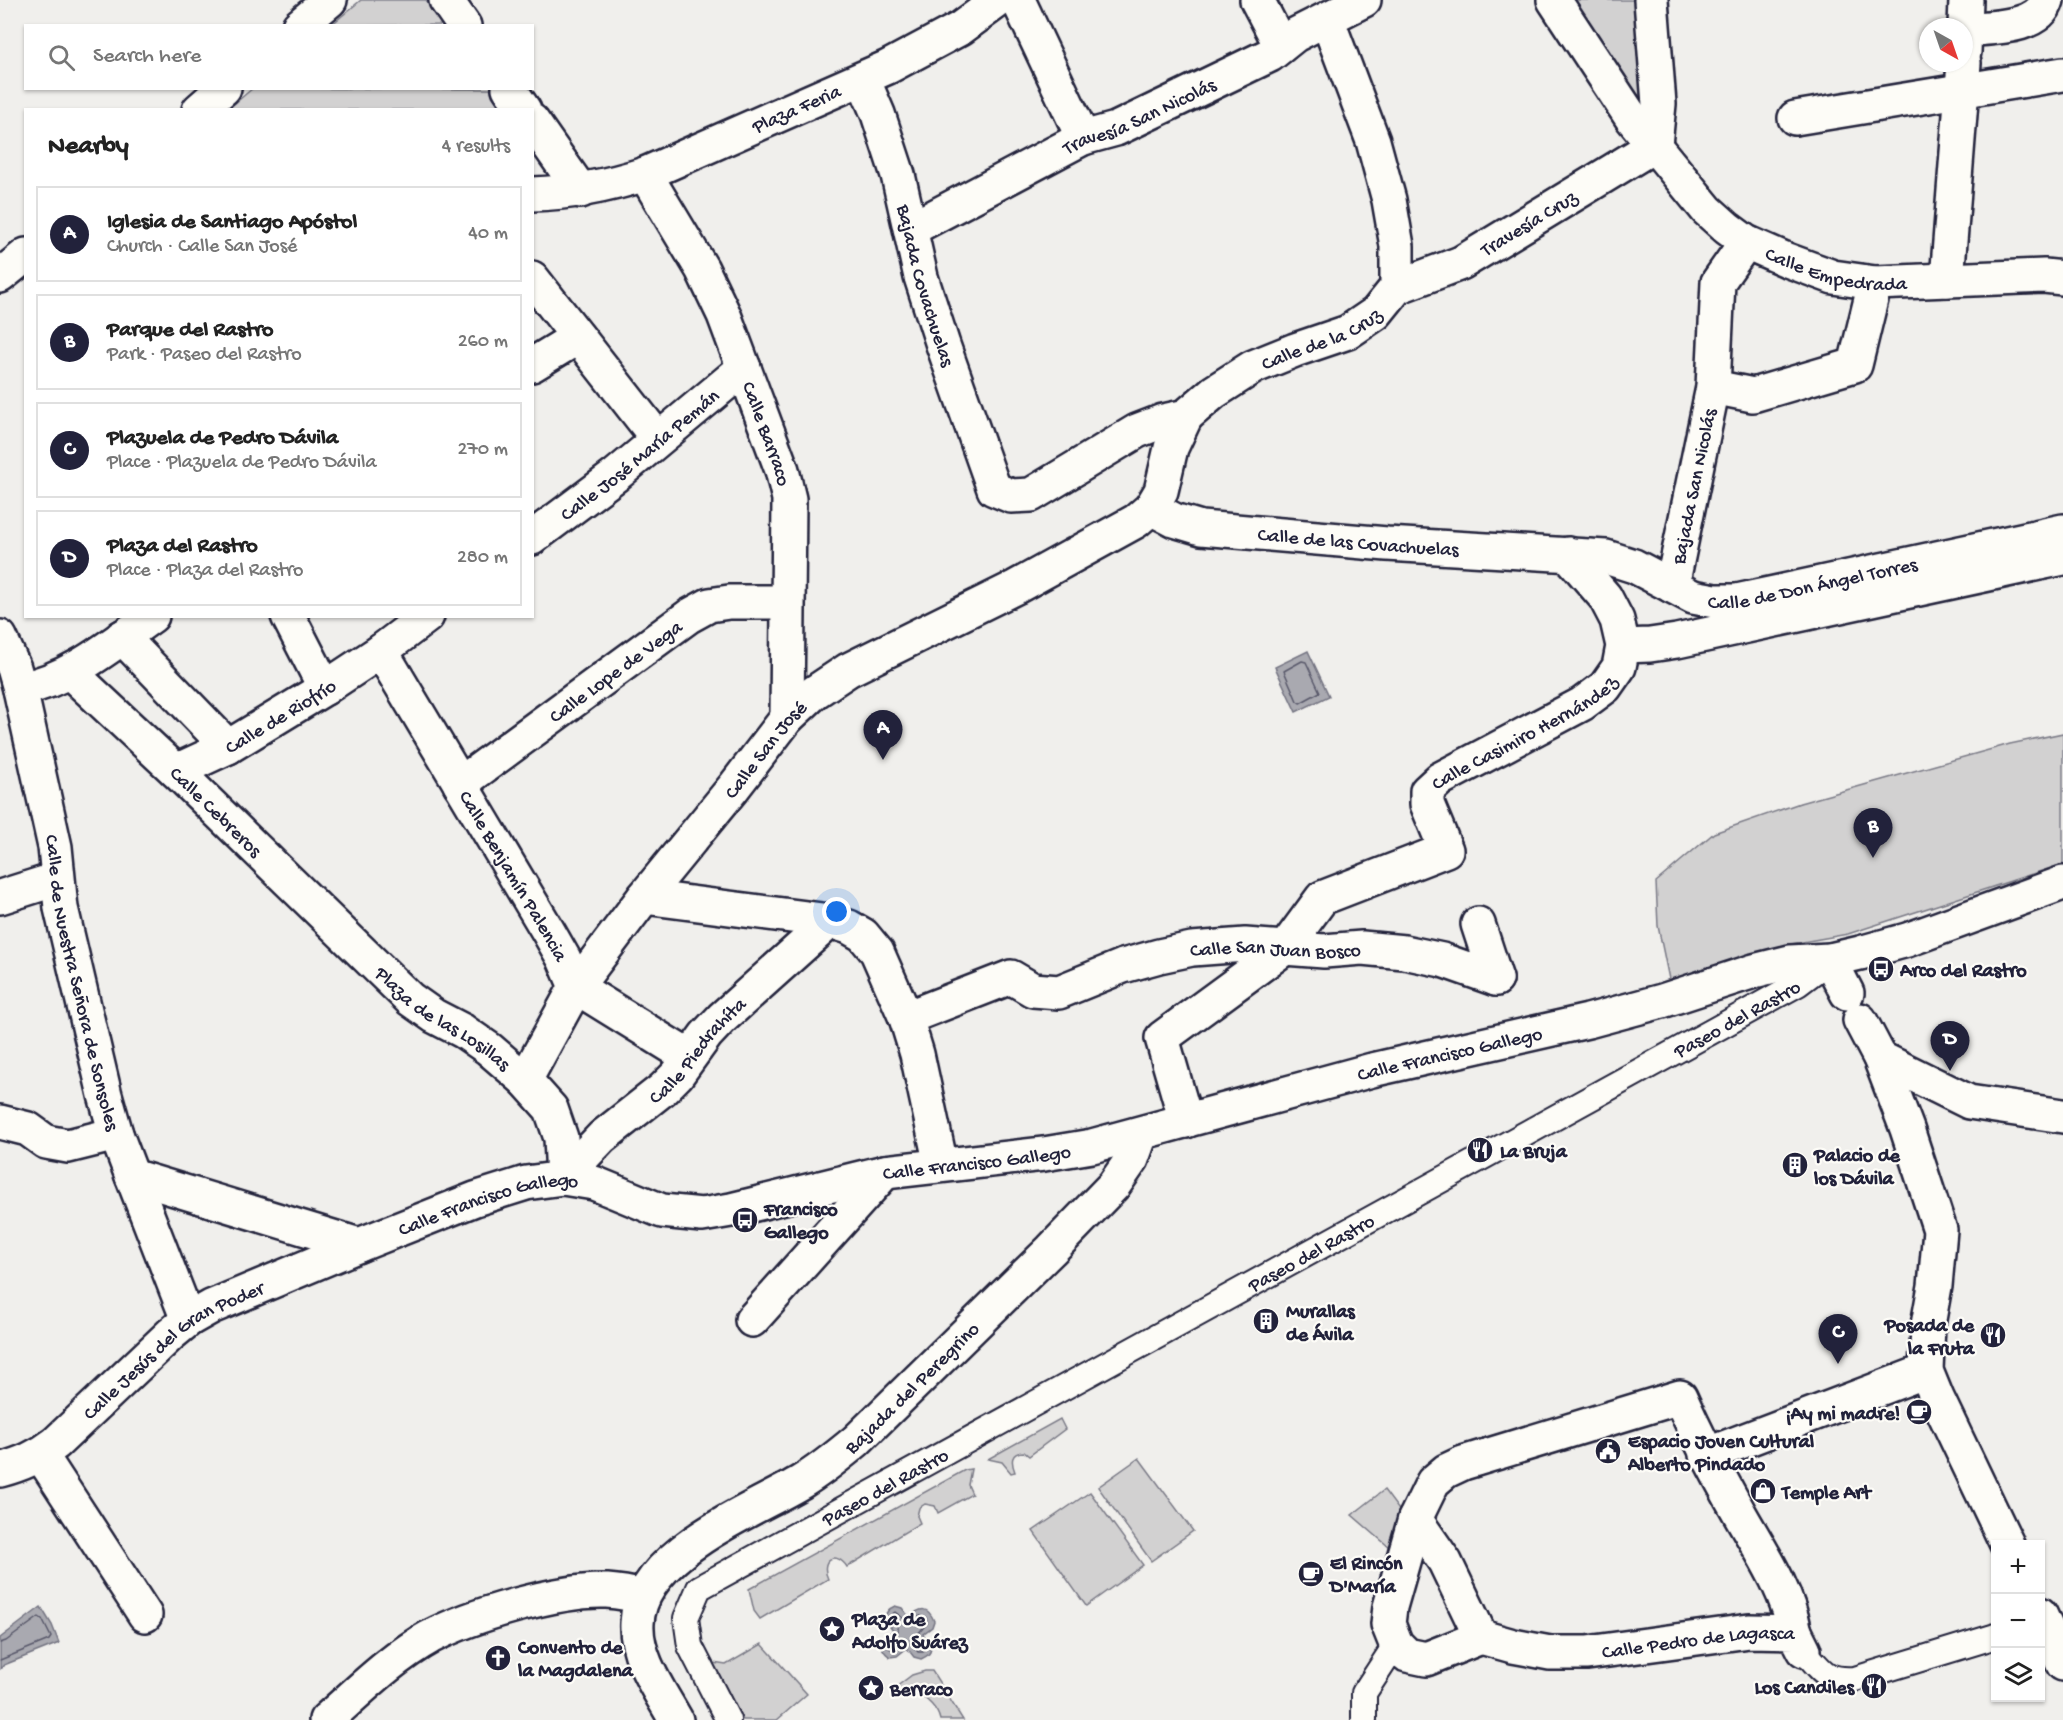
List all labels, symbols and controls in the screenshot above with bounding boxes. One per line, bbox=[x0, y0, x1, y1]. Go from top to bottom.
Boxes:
north arrow bbox=[1919, 18, 1973, 72]
search box bbox=[24, 24, 534, 90]
icon: search bbox=[45, 41, 78, 74]
text: Search here bbox=[93, 44, 201, 70]
street label: Travesía San Nicolás bbox=[1059, 74, 1221, 162]
street label: Plaza Feria bbox=[749, 81, 846, 141]
text: Nearby bbox=[48, 132, 129, 163]
text: 4 results bbox=[442, 136, 510, 159]
street label: Travesía Cruz bbox=[1477, 186, 1583, 264]
street label: Bajada Covachuelas bbox=[890, 202, 958, 371]
text: Iglesia de Santiago Apóstol bbox=[107, 210, 357, 236]
text: A bbox=[64, 223, 75, 246]
text: 40 m bbox=[468, 223, 508, 246]
text: Church · Calle San José bbox=[107, 236, 297, 259]
street label: Calle Empedrada bbox=[1761, 244, 1908, 298]
street label: Calle de la Cruz bbox=[1259, 304, 1388, 377]
text: Parque del Rastro bbox=[107, 318, 274, 344]
text: B bbox=[64, 331, 75, 354]
text: 260 m bbox=[458, 331, 508, 354]
text: Park · Paseo del Rastro bbox=[107, 344, 302, 367]
street label: Calle Barraco bbox=[735, 379, 793, 489]
street label: Calle José María Pemán bbox=[557, 385, 726, 528]
street label: Bajada San Nicolás bbox=[1669, 406, 1723, 567]
text: Plazuela de Pedro Dávila bbox=[107, 426, 338, 452]
text: C bbox=[64, 439, 75, 462]
text: 270 m bbox=[458, 439, 508, 462]
text: Place · Plazuela de Pedro Dávila bbox=[107, 452, 377, 475]
street label: Calle de las Covachuelas bbox=[1257, 525, 1460, 563]
text: Plaza del Rastro bbox=[107, 534, 258, 560]
text: D bbox=[63, 547, 76, 570]
text: 280 m bbox=[457, 547, 508, 570]
street label: Calle de Don Ángel Torres bbox=[1706, 554, 1920, 617]
text: Place · Plaza del Rastro bbox=[107, 560, 303, 583]
street label: Calle Lope de Vega bbox=[546, 616, 689, 730]
street label: Calle Casimiro Hernández bbox=[1428, 672, 1625, 796]
street label: Calle de Riofrío bbox=[222, 676, 342, 761]
street label: Calle San José bbox=[721, 697, 814, 805]
pin: A bbox=[864, 710, 902, 760]
street label: Calle Cebreros bbox=[163, 763, 266, 864]
street label: Calle Benjamín Palencia bbox=[452, 788, 571, 967]
pin: B bbox=[1854, 808, 1892, 858]
street label: Calle de Nuestra Señora de Sonsoles bbox=[38, 833, 123, 1134]
your location bbox=[822, 897, 851, 926]
street label: Calle San Juan Bosco bbox=[1189, 937, 1362, 966]
bus stop icon: Arco del Rastro bbox=[1866, 954, 1896, 984]
place label: Arco del Rastro bbox=[1899, 961, 2027, 984]
street label: Plaza de las Losillas bbox=[368, 963, 514, 1078]
street label: Paseo del Rastro bbox=[1670, 977, 1805, 1065]
street label: Calle Piedrahíta bbox=[645, 993, 753, 1111]
pin: D bbox=[1930, 1022, 1970, 1071]
street label: Calle Francisco Gallego bbox=[1355, 1024, 1545, 1088]
restaurant icon: La Bruja bbox=[1465, 1135, 1495, 1165]
street label: Calle Francisco Gallego bbox=[882, 1142, 1073, 1187]
place label: La Bruja bbox=[1500, 1142, 1568, 1165]
place label: Palacio de los Dávila bbox=[1813, 1146, 1901, 1192]
building icon: Palacio de los Dávila bbox=[1780, 1150, 1810, 1180]
street label: Calle Francisco Gallego bbox=[396, 1169, 580, 1243]
place label: Francisco Gallego bbox=[763, 1200, 838, 1246]
bus stop icon: Francisco Gallego bbox=[730, 1205, 760, 1235]
street label: Paseo del Rastro bbox=[1244, 1211, 1379, 1299]
street label: Calle Jesús del Gran Poder bbox=[80, 1277, 270, 1426]
place label: Murallas de Ávila bbox=[1286, 1302, 1356, 1348]
building icon: Murallas de Ávila bbox=[1251, 1306, 1281, 1336]
pin: C bbox=[1818, 1314, 1858, 1364]
place label: Posada de la Fruta bbox=[1884, 1316, 1975, 1362]
street label: Bajada del Peregrino bbox=[841, 1319, 986, 1461]
restaurant icon: Posada de la Fruta bbox=[1978, 1320, 2008, 1350]
cafe icon: ¡Ay mi madre! bbox=[1904, 1397, 1934, 1427]
place label: ¡Ay mi madre! bbox=[1786, 1404, 1900, 1427]
place label: Espacio Joven Cultural Alberto Pindado bbox=[1627, 1432, 1815, 1478]
public building icon: Espacio Joven Cultural Alberto Pindado bbox=[1593, 1436, 1623, 1466]
street label: Paseo del Rastro bbox=[818, 1445, 954, 1534]
shop icon: Temple Art bbox=[1748, 1476, 1778, 1506]
place label: Temple Art bbox=[1780, 1483, 1872, 1506]
map controls bbox=[1991, 1540, 2045, 1702]
button: + bbox=[1991, 1540, 2045, 1594]
place label: El Rincón D'María bbox=[1328, 1554, 1403, 1600]
cafe icon: El Rincón D'María bbox=[1296, 1559, 1326, 1589]
button: − bbox=[1991, 1594, 2045, 1648]
place label: Plaza de Adolfo Suárez bbox=[851, 1610, 969, 1656]
place icon: Plaza de Adolfo Suárez bbox=[817, 1614, 847, 1644]
street label: Calle Pedro de Lagasca bbox=[1601, 1623, 1796, 1666]
place label: Convento de la Magdalena bbox=[517, 1638, 634, 1684]
church icon: Convento de la Magdalena bbox=[483, 1643, 513, 1673]
button: layers bbox=[1991, 1648, 2045, 1702]
restaurant icon: Los Candiles bbox=[1859, 1671, 1889, 1701]
place icon: Berraco bbox=[856, 1673, 886, 1703]
place label: Los Candiles bbox=[1755, 1678, 1856, 1701]
place label: Berraco bbox=[889, 1680, 954, 1703]

